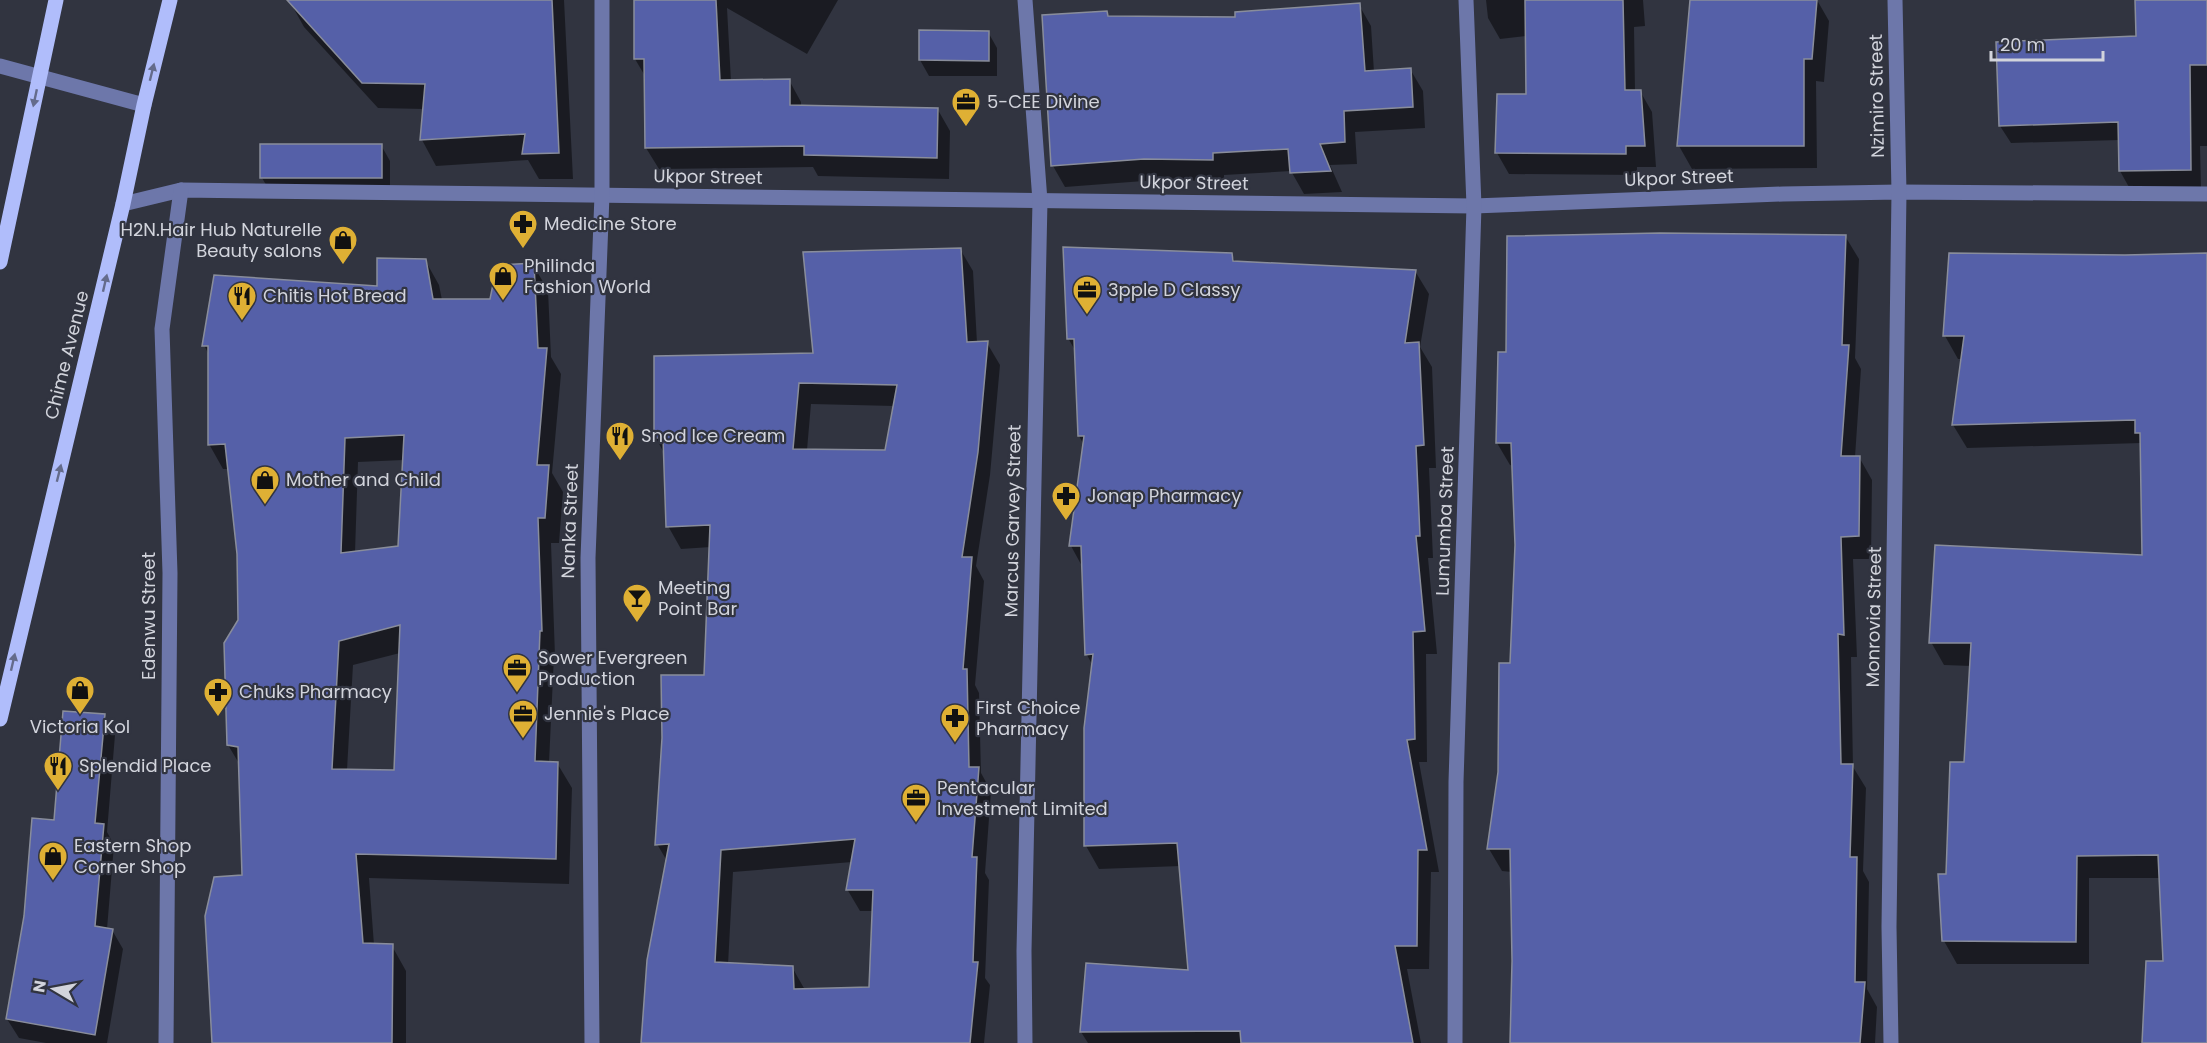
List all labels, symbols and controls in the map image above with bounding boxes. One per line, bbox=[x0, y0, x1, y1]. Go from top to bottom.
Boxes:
scale bar bbox=[1991, 24, 2104, 62]
text: 20 m bbox=[2000, 32, 2045, 57]
street label: Nzimiro Street bbox=[1863, 34, 1890, 158]
one-way arrow bbox=[148, 63, 158, 81]
office icon: 5-CEE Divine bbox=[950, 86, 982, 128]
one-way arrow bbox=[30, 89, 39, 108]
place label: 5-CEE Divine bbox=[987, 89, 1100, 114]
street label: Ukpor Street bbox=[653, 163, 763, 190]
street label: Ukpor Street bbox=[1624, 163, 1734, 192]
street label: Ukpor Street bbox=[1139, 169, 1249, 196]
pharmacy icon: Medicine Store bbox=[507, 208, 539, 250]
place label: Medicine Store bbox=[544, 211, 677, 236]
place label: H2N.Hair Hub Naturelle Beauty salons bbox=[120, 217, 322, 263]
shop icon: H2N.Hair Hub Naturelle Beauty salons bbox=[327, 224, 359, 266]
place label: Philinda Fashion World bbox=[524, 253, 651, 299]
shop icon: Philinda Fashion World bbox=[487, 260, 519, 302]
one-way arrow bbox=[100, 274, 110, 292]
office icon: 3pple D Classy bbox=[1071, 274, 1103, 316]
place label: 3pple D Classy bbox=[1108, 277, 1240, 302]
restaurant icon: Chitis Hot Bread bbox=[226, 280, 258, 322]
place label: Chitis Hot Bread bbox=[263, 283, 407, 308]
street label: Chime Avenue bbox=[38, 288, 95, 422]
restaurant icon: Snod Ice Cream bbox=[604, 420, 636, 462]
place label: Snod Ice Cream bbox=[641, 423, 785, 448]
street label: Marcus Garvey Street bbox=[998, 424, 1027, 618]
street label: Lumumba Street bbox=[1429, 446, 1460, 596]
one-way arrow bbox=[54, 463, 64, 482]
street label: Nanka Street bbox=[555, 463, 584, 579]
shop icon: Mother and Child bbox=[249, 464, 281, 506]
place label: Mother and Child bbox=[286, 467, 441, 492]
pharmacy icon: Jonap Pharmacy bbox=[1050, 480, 1082, 522]
place label: Jonap Pharmacy bbox=[1087, 483, 1241, 508]
street label: Monrovia Street bbox=[1860, 546, 1887, 688]
street label: Edenwu Street bbox=[136, 552, 161, 680]
place label: Meeting Point Bar bbox=[658, 575, 737, 621]
bar icon: Meeting Point Bar bbox=[621, 582, 653, 624]
place label: Sower Evergreen Production bbox=[538, 645, 687, 691]
office icon: Sower Evergreen Production bbox=[501, 652, 533, 694]
one-way arrow bbox=[9, 653, 19, 671]
shop icon: Victoria Kol bbox=[64, 674, 96, 716]
pharmacy icon: Chuks Pharmacy bbox=[202, 676, 234, 718]
place label: Chuks Pharmacy bbox=[239, 679, 392, 704]
place label: First Choice Pharmacy bbox=[976, 695, 1080, 741]
office icon: Jennie's Place bbox=[507, 698, 539, 740]
place label: Jennie's Place bbox=[544, 701, 670, 726]
pharmacy icon: First Choice Pharmacy bbox=[939, 702, 971, 744]
place label: Victoria Kol bbox=[30, 714, 130, 739]
restaurant icon: Splendid Place bbox=[42, 750, 74, 792]
place label: Splendid Place bbox=[79, 753, 212, 778]
place label: Pentacular Investment Limited bbox=[937, 775, 1108, 821]
office icon: Pentacular Investment Limited bbox=[900, 782, 932, 824]
place label: Eastern Shop Corner Shop bbox=[74, 833, 191, 879]
shop icon: Eastern Shop Corner Shop bbox=[37, 840, 69, 882]
north arrow bbox=[24, 959, 84, 1019]
text: N bbox=[27, 979, 52, 994]

